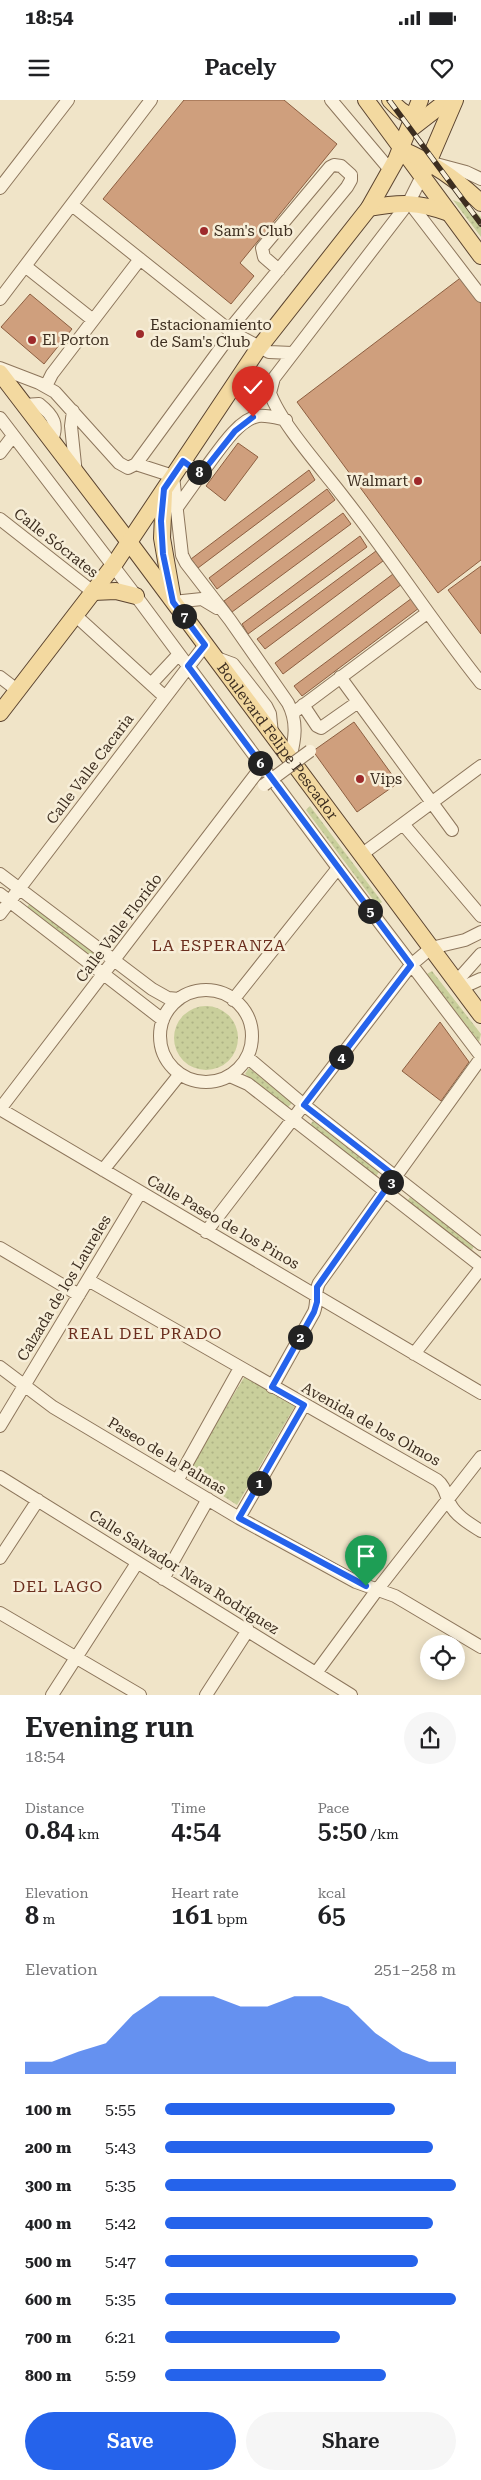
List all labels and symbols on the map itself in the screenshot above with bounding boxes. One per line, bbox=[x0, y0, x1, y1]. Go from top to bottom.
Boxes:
place label: Sam's Club bbox=[214, 222, 293, 240]
marker: Sam's Club bbox=[198, 225, 210, 237]
place label: Estacionamiento de Sam's Club bbox=[150, 316, 272, 351]
marker: Estacionamiento de Sam's Club bbox=[134, 328, 146, 340]
place label: El Porton bbox=[42, 331, 110, 349]
marker: El Porton bbox=[26, 334, 38, 346]
pin bbox=[232, 366, 274, 417]
pin: 8 bbox=[186, 460, 212, 484]
place label: Walmart bbox=[347, 472, 408, 490]
marker: Walmart bbox=[412, 475, 424, 487]
street label: Calle Sócrates bbox=[10, 504, 102, 582]
pin: 7 bbox=[172, 604, 196, 628]
street label: Boulevard Felipe Pescador bbox=[213, 659, 342, 823]
street label: Calle Valle Cacaria bbox=[43, 710, 137, 828]
pin: 6 bbox=[248, 750, 272, 776]
place label: Vips bbox=[370, 770, 402, 788]
marker: Vips bbox=[354, 773, 366, 785]
street label: Calle Valle Florido bbox=[72, 870, 166, 986]
pin: 5 bbox=[358, 898, 382, 924]
district label: LA ESPERANZA bbox=[152, 936, 286, 955]
pin: 4 bbox=[328, 1044, 354, 1070]
pin: 3 bbox=[378, 1170, 404, 1194]
street label: Calle Paseo de los Pinos bbox=[144, 1171, 302, 1273]
street label: Calzada de los Laureles bbox=[13, 1212, 115, 1364]
district label: REAL DEL PRADO bbox=[68, 1324, 222, 1343]
pin: 2 bbox=[288, 1324, 312, 1350]
street label: Avenida de los Olmos bbox=[299, 1378, 443, 1470]
street label: Paseo de la Palmas bbox=[105, 1414, 229, 1498]
pin: 1 bbox=[246, 1470, 272, 1496]
street label: Calle Salvador Nava Rodríguez bbox=[86, 1506, 282, 1638]
pin bbox=[345, 1535, 387, 1586]
district label: DEL LAGO bbox=[13, 1577, 103, 1596]

